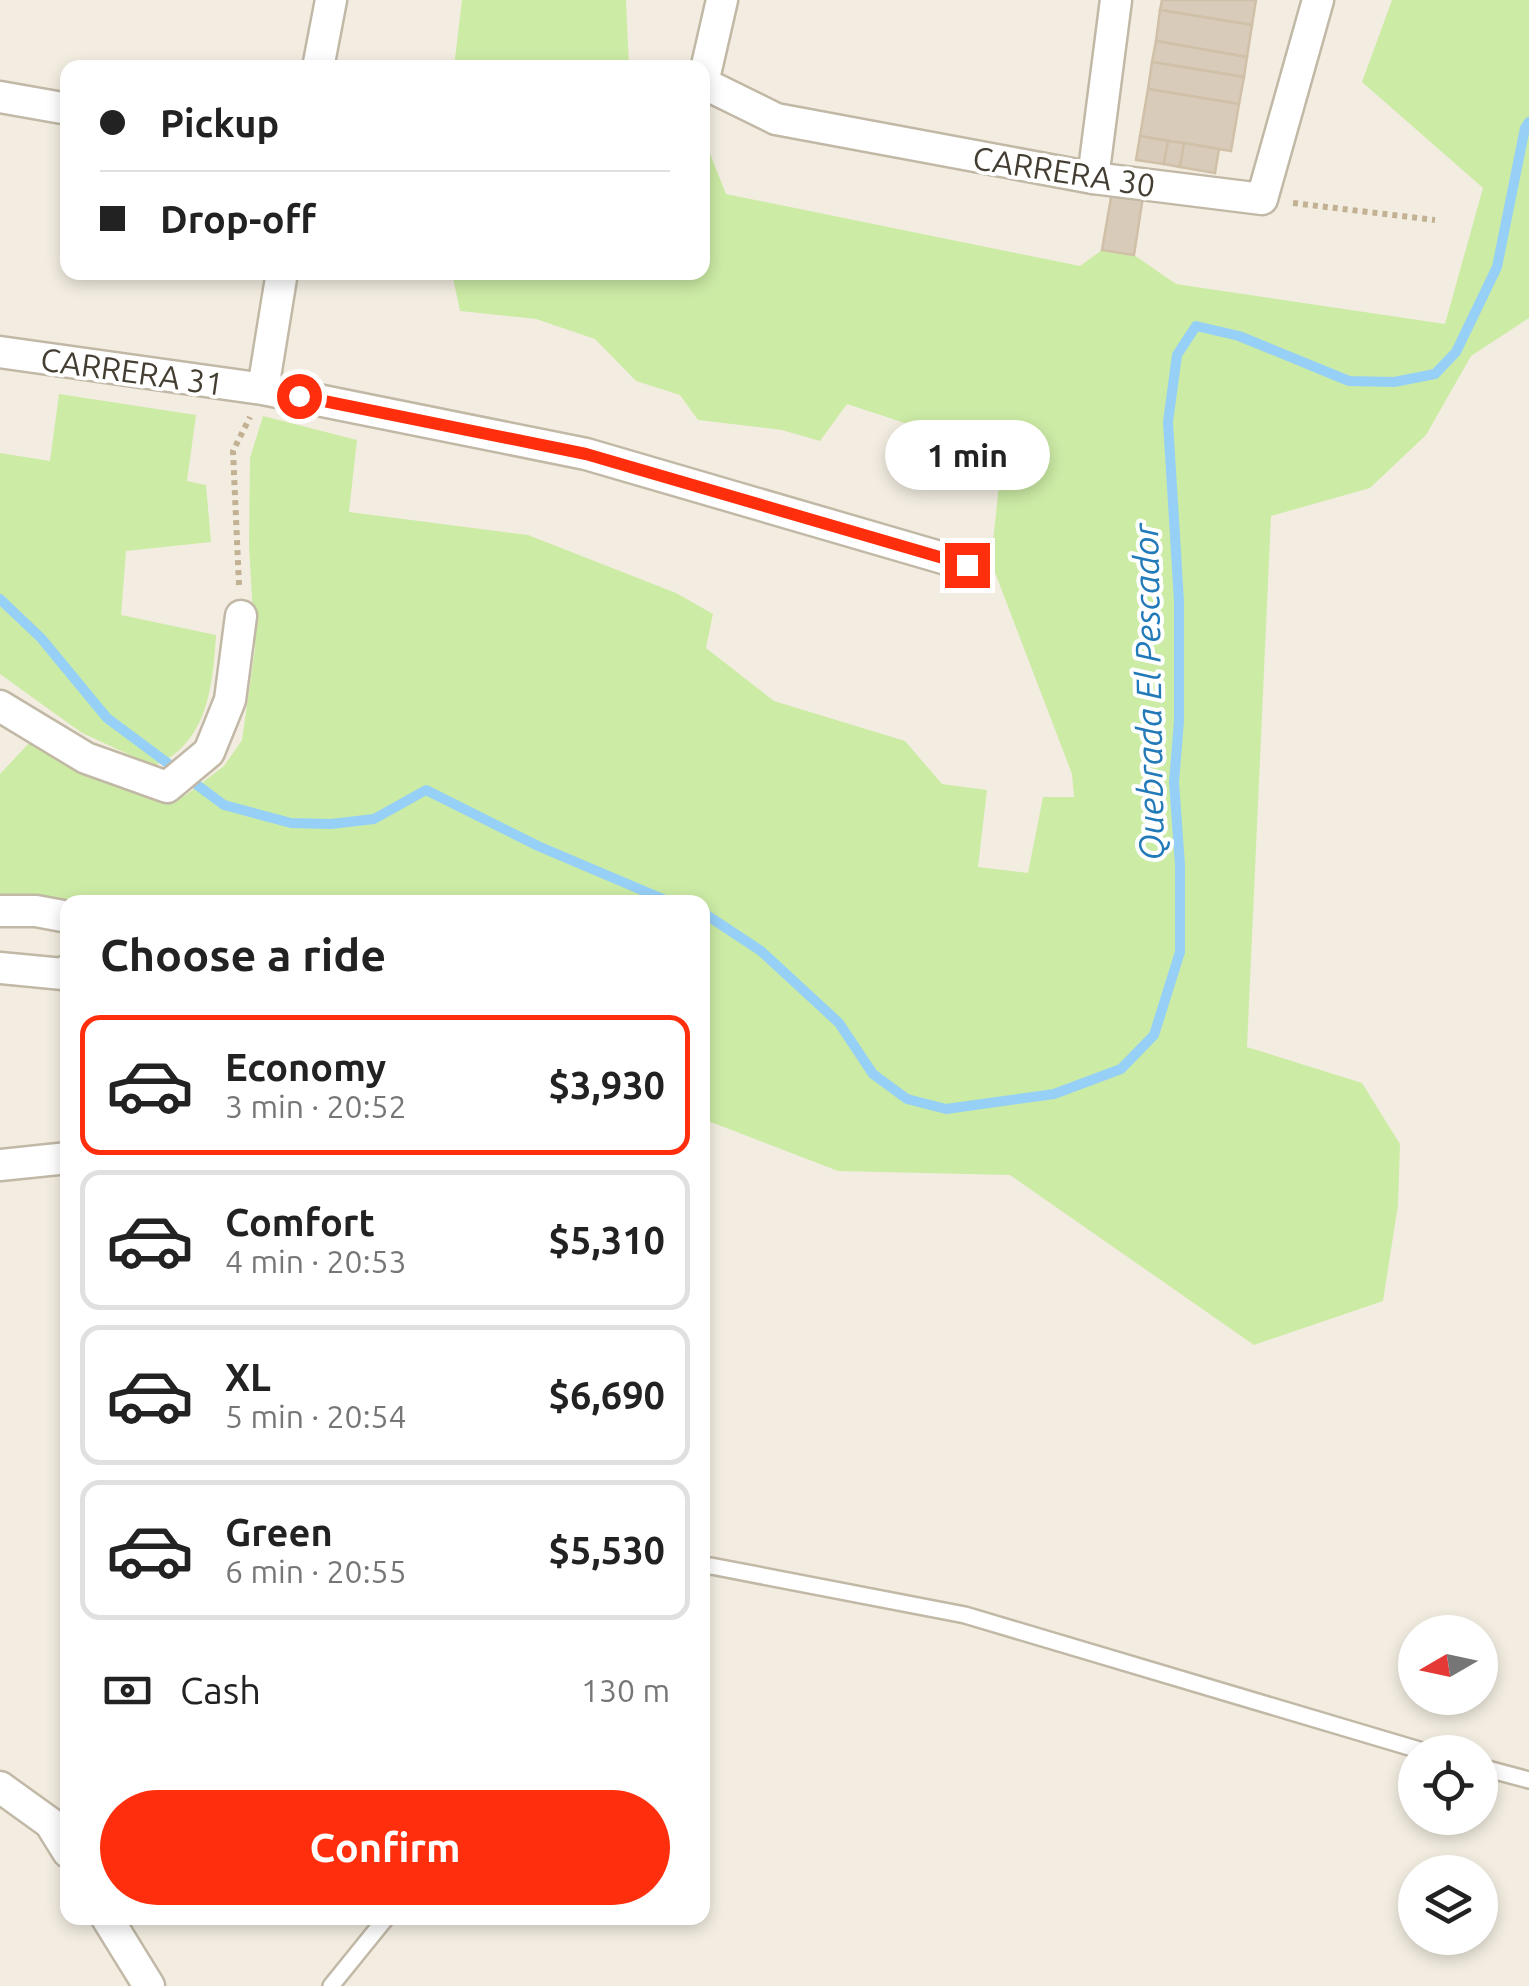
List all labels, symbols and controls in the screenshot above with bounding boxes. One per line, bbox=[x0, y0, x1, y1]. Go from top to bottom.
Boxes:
text: Pickup bbox=[160, 102, 279, 144]
street label: CARRERA 30 bbox=[970, 139, 1158, 203]
text: Drop-off bbox=[160, 198, 316, 240]
street label: CARRERA 31 bbox=[38, 340, 226, 402]
route start bbox=[277, 374, 322, 419]
callout: 1 min bbox=[884, 420, 1050, 490]
text: 1 min bbox=[927, 437, 1008, 473]
water label: Quebrada El Pescador bbox=[1125, 521, 1171, 861]
route end bbox=[945, 543, 990, 588]
text: Choose a ride bbox=[100, 929, 386, 980]
icon: car bbox=[105, 1040, 195, 1130]
text: Economy bbox=[225, 1046, 386, 1088]
text: $3,930 bbox=[548, 1064, 665, 1106]
text: 3 min · 20:52 bbox=[225, 1088, 407, 1124]
icon: car bbox=[105, 1195, 195, 1285]
text: Comfort bbox=[225, 1201, 375, 1243]
text: $5,310 bbox=[548, 1219, 665, 1261]
text: 4 min · 20:53 bbox=[225, 1243, 407, 1279]
icon: car bbox=[105, 1350, 195, 1440]
text: XL bbox=[225, 1356, 271, 1398]
text: $6,690 bbox=[548, 1374, 665, 1416]
text: 5 min · 20:54 bbox=[225, 1398, 407, 1434]
icon: car bbox=[105, 1505, 195, 1595]
text: Green bbox=[225, 1511, 333, 1553]
text: $5,530 bbox=[548, 1529, 665, 1571]
text: 6 min · 20:55 bbox=[225, 1553, 407, 1589]
north arrow bbox=[1398, 1615, 1498, 1715]
map controls bbox=[1398, 1615, 1498, 1955]
icon: cash bbox=[100, 1663, 155, 1718]
text: Cash bbox=[180, 1669, 261, 1711]
text: 130 m bbox=[581, 1672, 670, 1708]
button: locate bbox=[1398, 1735, 1498, 1835]
button: Confirm bbox=[100, 1790, 670, 1905]
button: layers bbox=[1398, 1855, 1498, 1955]

